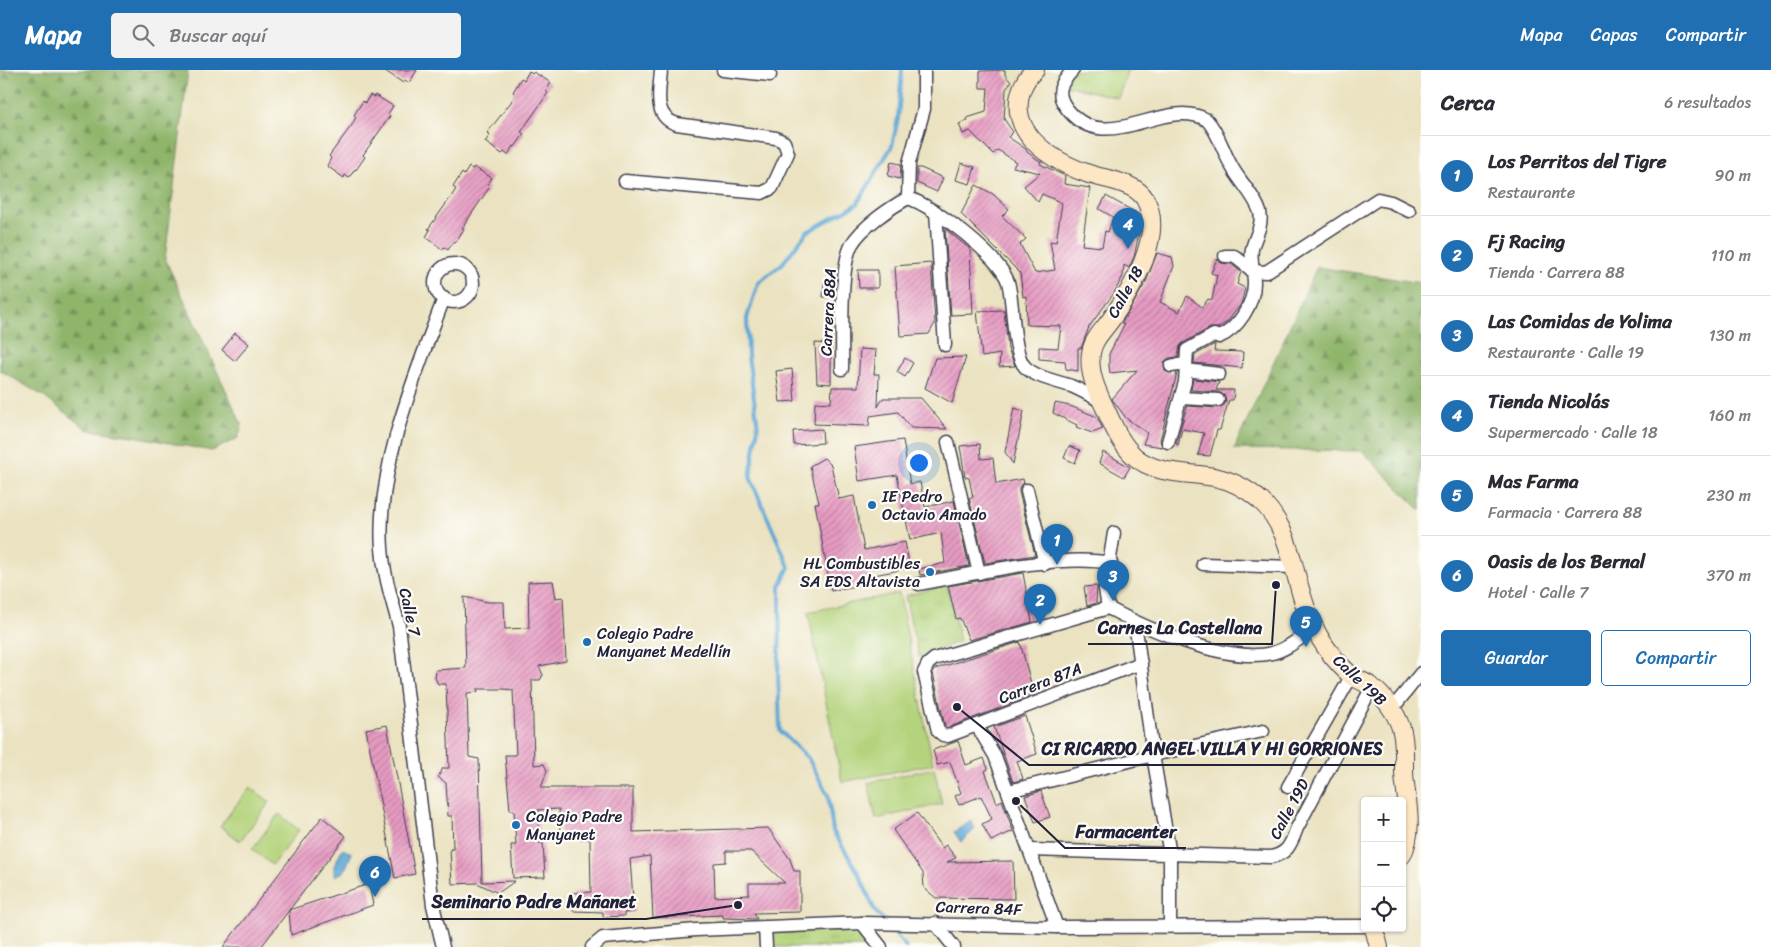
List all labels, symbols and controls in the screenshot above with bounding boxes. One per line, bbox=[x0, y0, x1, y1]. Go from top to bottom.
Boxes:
search box bbox=[111, 13, 461, 58]
text: Mapa bbox=[25, 14, 81, 56]
text: Buscar aquí bbox=[169, 19, 266, 52]
text: Mapa bbox=[1520, 19, 1563, 51]
text: Capas bbox=[1591, 19, 1638, 51]
text: Compartir bbox=[1666, 19, 1746, 51]
icon: search bbox=[129, 21, 157, 49]
text: Cerca bbox=[1441, 84, 1495, 122]
text: 6 resultados bbox=[1664, 88, 1751, 117]
text: Los Perritos del Tigre bbox=[1488, 145, 1667, 178]
text: 1 bbox=[1454, 161, 1460, 190]
text: 90 m bbox=[1715, 161, 1751, 190]
text: Restaurante bbox=[1488, 178, 1575, 207]
pin: 4 bbox=[1112, 208, 1144, 249]
text: Fj Racing bbox=[1488, 225, 1565, 258]
text: 2 bbox=[1452, 241, 1462, 270]
text: 110 m bbox=[1711, 241, 1751, 270]
text: Tienda · Carrera 88 bbox=[1488, 258, 1625, 287]
street label: Calle 18 bbox=[1099, 260, 1151, 324]
street label: Carrera 88A bbox=[811, 267, 845, 357]
text: Las Comidas de Yolima bbox=[1488, 305, 1672, 338]
text: 3 bbox=[1453, 321, 1461, 350]
text: 130 m bbox=[1709, 321, 1751, 350]
text: Restaurante · Calle 19 bbox=[1488, 338, 1644, 367]
text: Tienda Nicolás bbox=[1488, 385, 1610, 418]
text: 4 bbox=[1452, 401, 1462, 430]
text: 160 m bbox=[1708, 401, 1751, 430]
text: Supermercado · Calle 18 bbox=[1488, 418, 1658, 447]
your location bbox=[906, 450, 932, 476]
text: Mas Farma bbox=[1488, 465, 1579, 498]
text: 5 bbox=[1452, 481, 1462, 510]
text: 230 m bbox=[1706, 481, 1751, 510]
place label: IE Pedro Octavio Amado bbox=[881, 482, 987, 529]
text: Farmacia · Carrera 88 bbox=[1488, 498, 1642, 527]
marker: IE Pedro Octavio Amado bbox=[866, 499, 878, 511]
pin: 1 bbox=[1041, 524, 1073, 565]
text: Oasis de los Bernal bbox=[1488, 545, 1645, 578]
place label: HL Combustibles SA EDS Altavista bbox=[800, 549, 921, 596]
pin: 3 bbox=[1097, 560, 1129, 601]
text: 6 bbox=[1452, 561, 1462, 590]
text: 370 m bbox=[1707, 561, 1751, 590]
marker: HL Combustibles SA EDS Altavista bbox=[924, 566, 936, 578]
text: Hotel · Calle 7 bbox=[1488, 578, 1589, 607]
pin: 2 bbox=[1024, 584, 1056, 625]
street label: Calle 7 bbox=[390, 585, 430, 640]
pin: 5 bbox=[1290, 606, 1322, 647]
callout: Carnes La Castellana bbox=[1088, 611, 1272, 644]
text: Carnes La Castellana bbox=[1097, 612, 1262, 644]
place label: Colegio Padre Manyanet Medellín bbox=[597, 619, 731, 666]
button: Guardar bbox=[1441, 630, 1591, 686]
button: Compartir bbox=[1601, 630, 1751, 686]
marker: Colegio Padre Manyanet Medellín bbox=[581, 636, 593, 648]
street label: Calle 19B bbox=[1326, 647, 1394, 713]
street label: Carrera 87A bbox=[994, 654, 1086, 712]
callout: CI RICARDO ANGEL VILLA Y HI GORRIONES bbox=[1029, 732, 1395, 765]
text: CI RICARDO ANGEL VILLA Y HI GORRIONES bbox=[1040, 733, 1383, 765]
street label: Calle 19D bbox=[1261, 773, 1317, 845]
map controls bbox=[1361, 797, 1406, 932]
button: + bbox=[1361, 797, 1406, 842]
place label: Colegio Padre Manyanet bbox=[526, 802, 622, 849]
callout: Farmacenter bbox=[1065, 815, 1186, 848]
text: Farmacenter bbox=[1075, 816, 1178, 848]
marker: Colegio Padre Manyanet bbox=[510, 819, 522, 831]
button: − bbox=[1361, 842, 1406, 887]
pin: 6 bbox=[359, 856, 391, 897]
callout: Seminario Padre Mañanet bbox=[422, 886, 646, 919]
text: Seminario Padre Mañanet bbox=[430, 886, 637, 918]
button: locate bbox=[1361, 887, 1406, 932]
street label: Carrera 84F bbox=[935, 892, 1024, 924]

